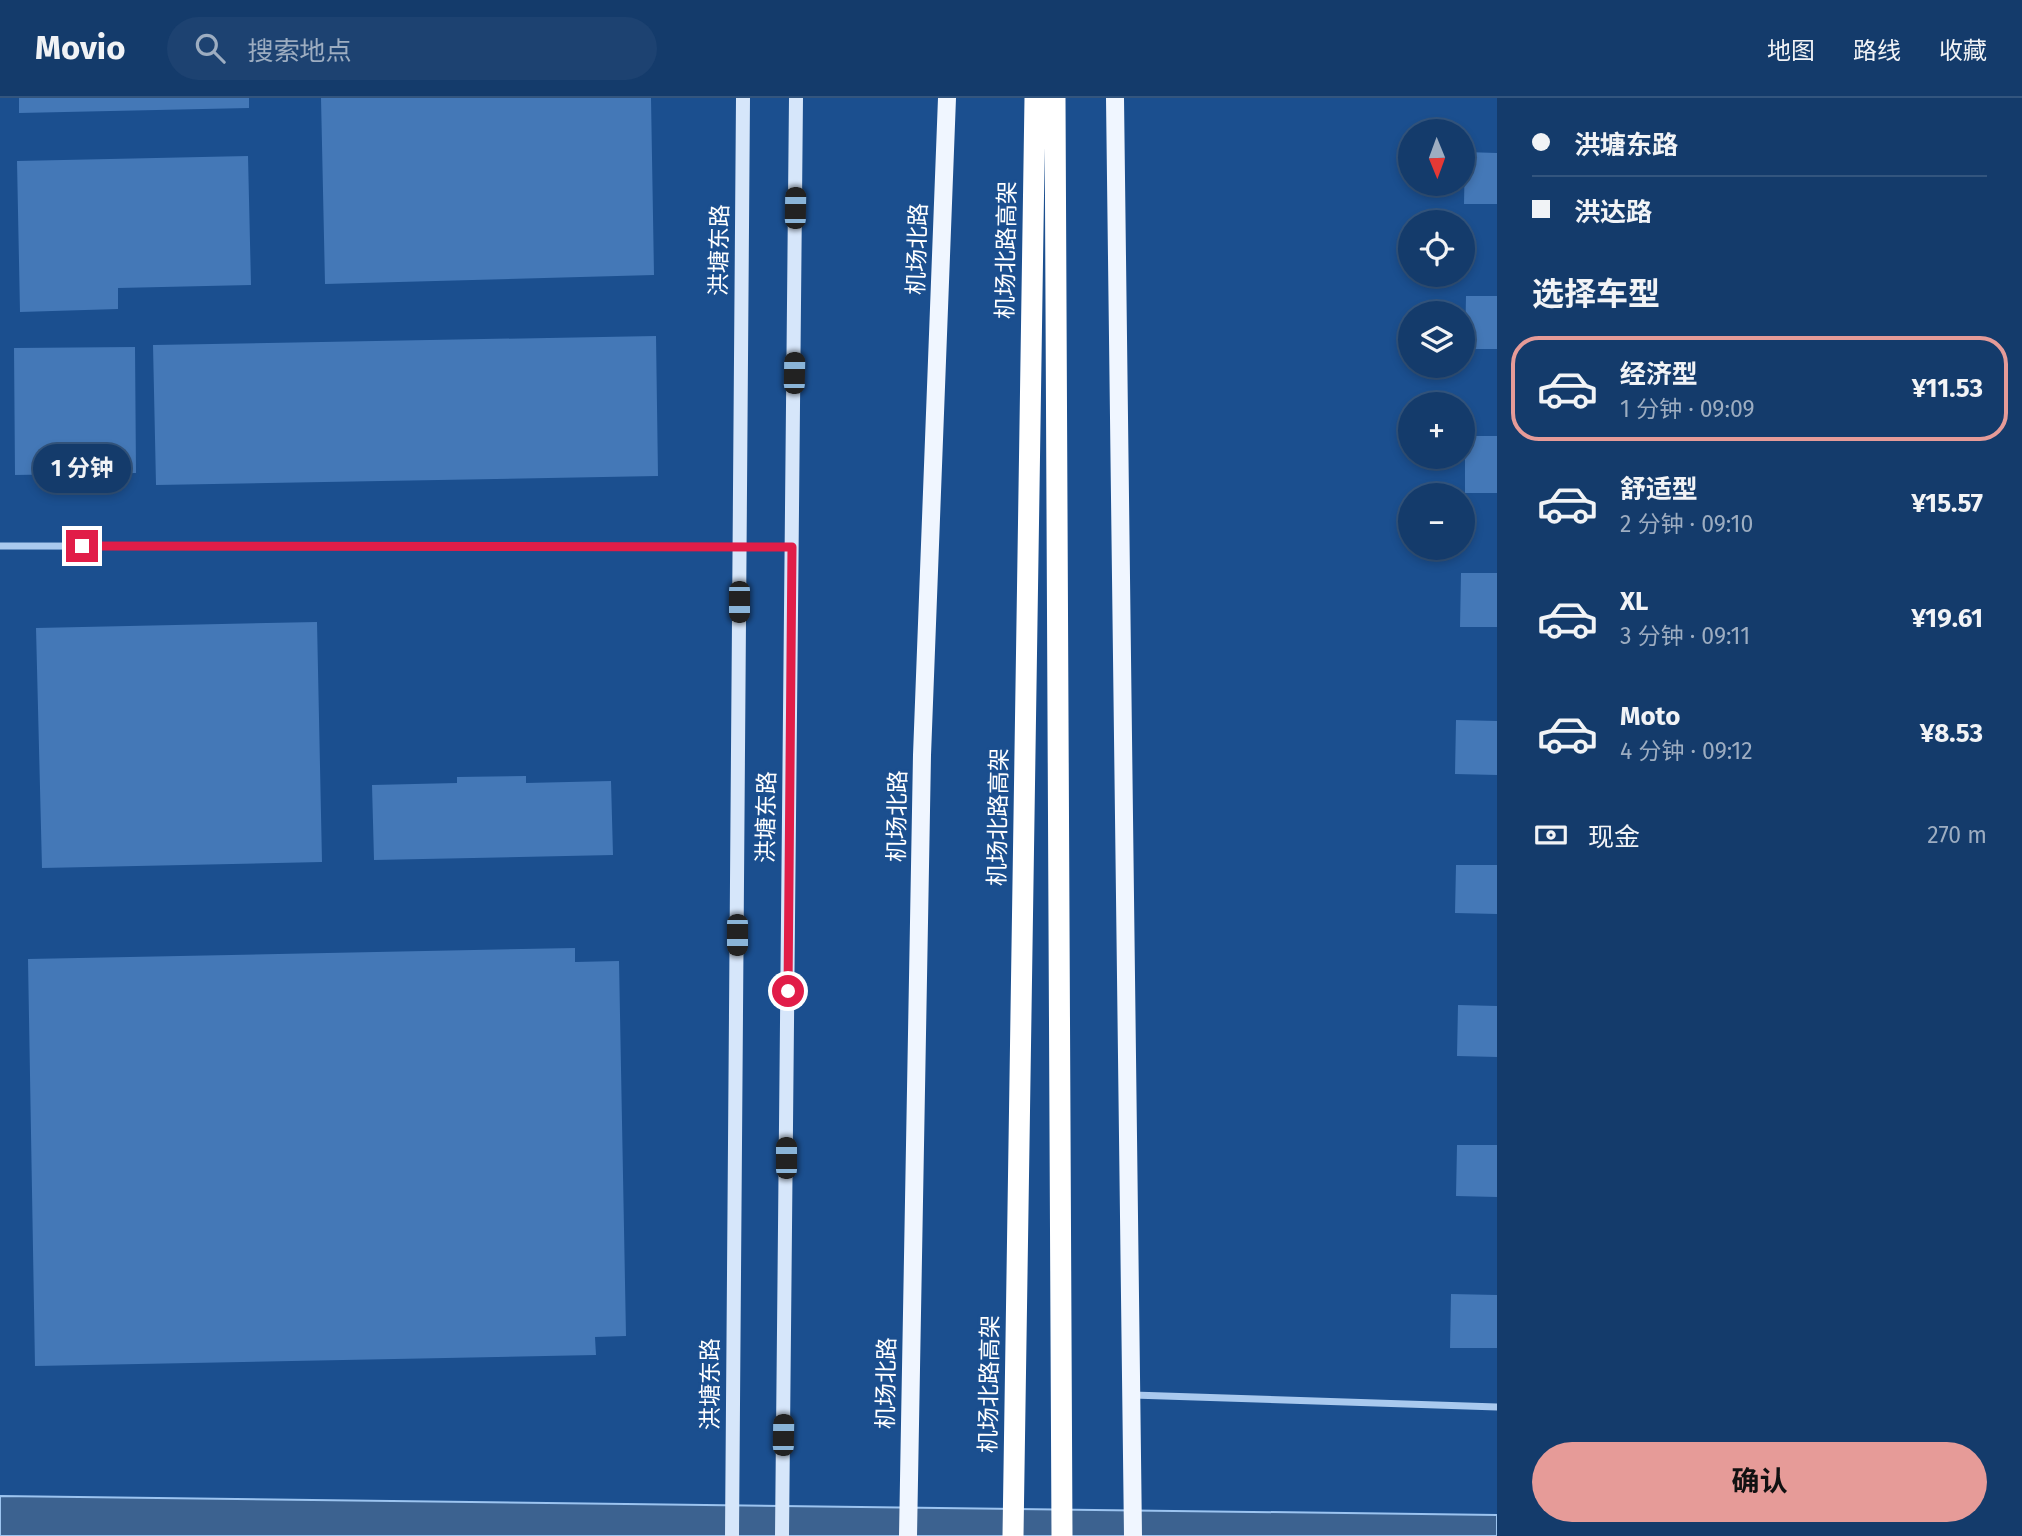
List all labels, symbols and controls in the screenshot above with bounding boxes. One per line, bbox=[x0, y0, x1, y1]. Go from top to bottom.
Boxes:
search box bbox=[167, 17, 657, 80]
text: Movio bbox=[35, 28, 125, 68]
icon: search bbox=[191, 29, 229, 67]
text: 搜索地点 bbox=[247, 36, 351, 67]
text: 地图 bbox=[1767, 37, 1815, 65]
text: 路线 bbox=[1853, 37, 1901, 65]
text: 收藏 bbox=[1939, 37, 1987, 65]
north arrow bbox=[1398, 119, 1475, 196]
map controls bbox=[1398, 119, 1475, 560]
text: 洪塘东路 bbox=[1574, 130, 1678, 161]
street label: 机场北路高架 bbox=[991, 181, 1021, 319]
car bbox=[785, 187, 806, 229]
text: 洪达路 bbox=[1574, 197, 1652, 228]
street label: 机场北路 bbox=[901, 203, 933, 295]
street label: 洪塘东路 bbox=[704, 204, 734, 296]
button: locate bbox=[1398, 210, 1475, 287]
text: 选择车型 bbox=[1532, 275, 1660, 313]
button: layers bbox=[1398, 301, 1475, 378]
car bbox=[784, 352, 805, 394]
icon: car bbox=[1536, 357, 1599, 420]
text: 经济型 bbox=[1620, 359, 1698, 390]
text: ¥11.53 bbox=[1912, 373, 1983, 404]
button: + bbox=[1398, 392, 1475, 469]
text: 1 分钟 · 09:09 bbox=[1620, 395, 1755, 423]
callout: 1 分钟 bbox=[33, 444, 131, 494]
text: 1 分钟 bbox=[51, 454, 113, 482]
icon: car bbox=[1536, 472, 1599, 535]
text: 舒适型 bbox=[1620, 474, 1698, 505]
button: − bbox=[1398, 483, 1475, 560]
text: ¥15.57 bbox=[1911, 488, 1983, 519]
text: 2 分钟 · 09:10 bbox=[1620, 510, 1753, 538]
route end bbox=[66, 530, 98, 562]
car bbox=[729, 581, 750, 623]
text: XL bbox=[1620, 586, 1648, 617]
icon: car bbox=[1536, 587, 1599, 650]
text: ¥19.61 bbox=[1911, 603, 1983, 634]
text: 3 分钟 · 09:11 bbox=[1620, 622, 1750, 650]
text: Moto bbox=[1620, 701, 1680, 732]
icon: car bbox=[1536, 702, 1599, 765]
text: ¥8.53 bbox=[1920, 718, 1983, 749]
text: 4 分钟 · 09:12 bbox=[1620, 737, 1753, 765]
street label: 机场北路高架 bbox=[983, 748, 1013, 886]
street label: 机场北路 bbox=[882, 770, 912, 862]
street label: 洪塘东路 bbox=[751, 771, 781, 863]
icon: cash bbox=[1532, 816, 1570, 854]
text: 270 m bbox=[1927, 821, 1987, 849]
text: 现金 bbox=[1588, 822, 1640, 853]
car bbox=[727, 914, 748, 956]
route start bbox=[772, 975, 804, 1007]
car bbox=[776, 1137, 797, 1179]
street label: 机场北路高架 bbox=[974, 1315, 1004, 1453]
street label: 机场北路 bbox=[871, 1337, 901, 1429]
street label: 洪塘东路 bbox=[696, 1338, 724, 1430]
car bbox=[773, 1414, 794, 1456]
button: 确认 bbox=[1532, 1442, 1987, 1522]

